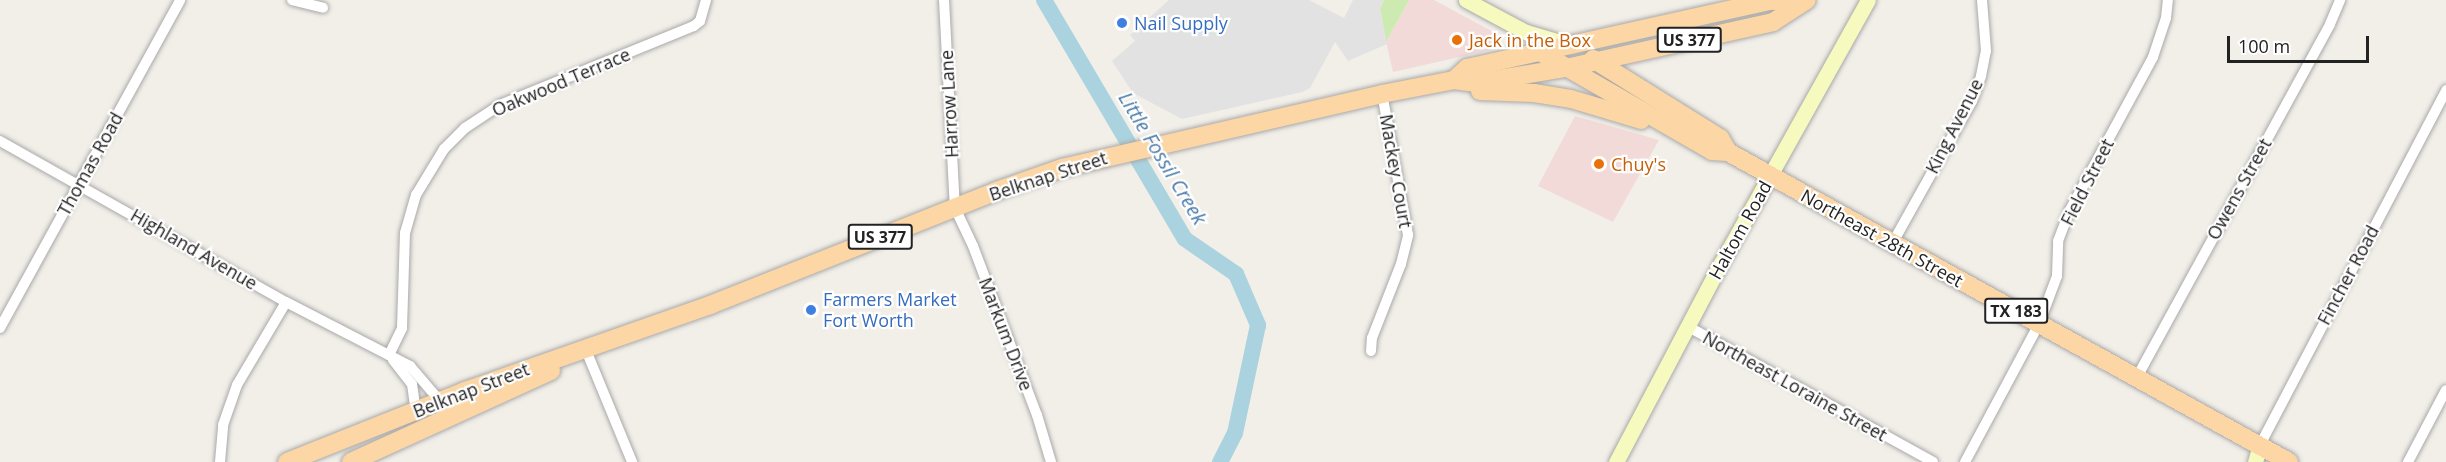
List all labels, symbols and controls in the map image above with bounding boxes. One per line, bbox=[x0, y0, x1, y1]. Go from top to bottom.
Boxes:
place label: Nail Supply bbox=[1134, 12, 1228, 34]
marker: Nail Supply bbox=[1115, 16, 1129, 30]
scale bar bbox=[2230, 24, 2372, 62]
road number: US 377 bbox=[1656, 27, 1722, 53]
place label: Jack in the Box bbox=[1469, 29, 1591, 51]
marker: Jack in the Box bbox=[1450, 33, 1464, 47]
text: 100 m bbox=[2238, 34, 2290, 58]
street label: Oakwood Terrace bbox=[489, 43, 633, 121]
street label: Harrow Lane bbox=[935, 50, 963, 158]
street label: King Avenue bbox=[1921, 75, 1987, 177]
water label: Little Fossil Creek bbox=[1114, 87, 1212, 229]
street label: Thomas Road bbox=[53, 109, 127, 219]
street label: Mackey Court bbox=[1375, 112, 1417, 230]
street label: Field Street bbox=[2056, 135, 2118, 229]
street label: Owens Street bbox=[2202, 135, 2276, 243]
street label: Belknap Street bbox=[986, 147, 1110, 205]
place label: Chuy's bbox=[1611, 153, 1666, 175]
marker: Chuy's bbox=[1592, 157, 1606, 171]
street label: Haltom Road bbox=[1704, 177, 1776, 283]
street label: Northeast 28th Street bbox=[1797, 184, 1967, 292]
street label: Highland Avenue bbox=[127, 204, 261, 294]
street label: Fincher Road bbox=[2313, 222, 2383, 328]
road number: US 377 bbox=[847, 224, 913, 250]
street label: Markum Drive bbox=[975, 274, 1037, 394]
place label: Farmers Market Fort Worth bbox=[823, 289, 957, 332]
road number: TX 183 bbox=[1983, 298, 2049, 324]
marker: Farmers Market Fort Worth bbox=[804, 303, 818, 317]
street label: Northeast Loraine Street bbox=[1699, 326, 1891, 446]
street label: Belknap Street bbox=[410, 358, 532, 422]

